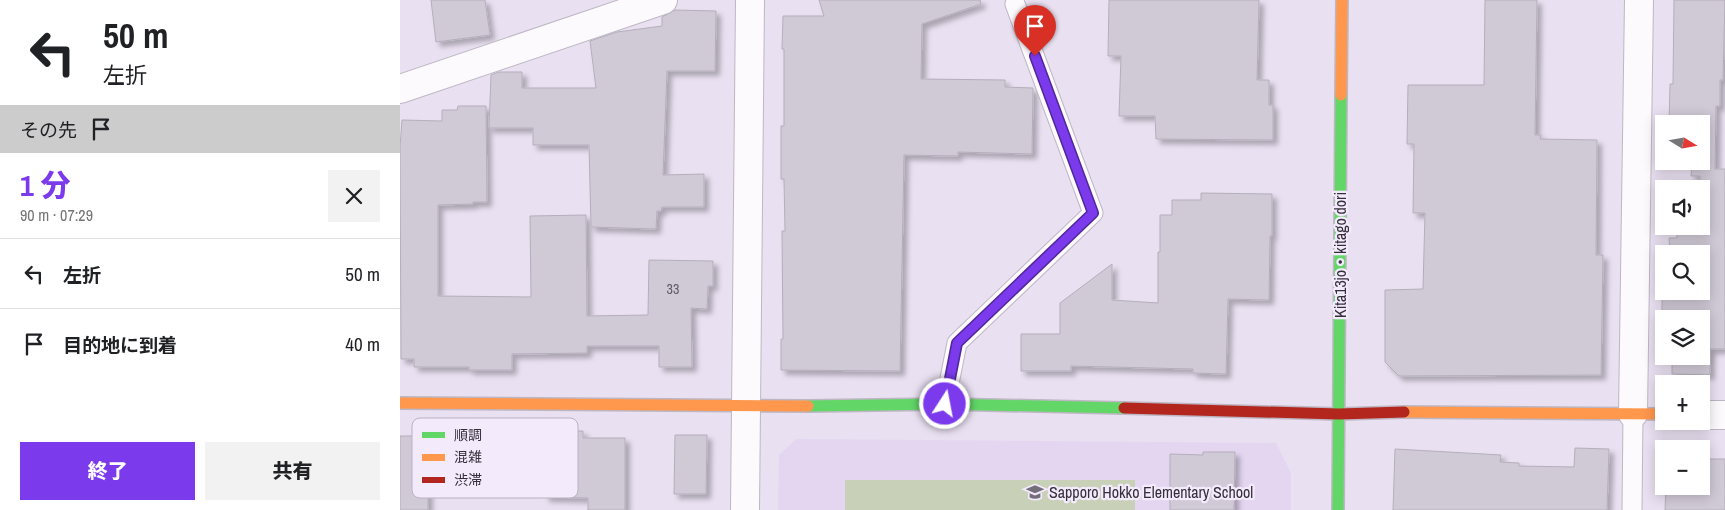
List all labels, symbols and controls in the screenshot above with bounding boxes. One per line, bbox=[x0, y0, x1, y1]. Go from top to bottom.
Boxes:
pin bbox=[1014, 5, 1056, 56]
text: 50 m bbox=[103, 12, 168, 59]
icon: arrive bbox=[1021, 12, 1049, 40]
icon: left bbox=[20, 20, 85, 85]
text: 左折 bbox=[103, 60, 147, 90]
icon: arrive bbox=[87, 115, 115, 143]
north arrow bbox=[1655, 115, 1710, 170]
map controls bbox=[1655, 115, 1710, 495]
text: その先 bbox=[20, 117, 77, 143]
text: 1 分 bbox=[20, 165, 71, 205]
button: close bbox=[328, 170, 380, 222]
button: sound bbox=[1655, 180, 1710, 235]
street label: Kita13jo・kitago dori bbox=[1329, 192, 1351, 318]
text: 90 m · 07:29 bbox=[20, 204, 93, 226]
button: search bbox=[1655, 245, 1710, 300]
icon: left bbox=[20, 260, 48, 288]
text: 50 m bbox=[345, 261, 380, 287]
text: 左折 bbox=[63, 262, 101, 288]
house number: 33 bbox=[667, 280, 679, 298]
button: layers bbox=[1655, 310, 1710, 365]
icon: arrive bbox=[20, 330, 48, 358]
text: 40 m bbox=[345, 331, 380, 357]
text: 目的地に到着 bbox=[63, 332, 177, 358]
button: + bbox=[1655, 375, 1710, 430]
position arrow bbox=[918, 377, 970, 429]
legend bbox=[412, 418, 578, 498]
text: 順調 bbox=[454, 426, 482, 444]
button: − bbox=[1655, 440, 1710, 495]
button: 終了 bbox=[20, 442, 195, 500]
button: 共有 bbox=[205, 442, 380, 500]
text: 混雑 bbox=[454, 448, 482, 466]
text: 渋滞 bbox=[454, 471, 482, 489]
place label: Sapporo Hokko Elementary School bbox=[1049, 481, 1253, 503]
school or university icon: Sapporo Hokko Elementary School bbox=[1025, 482, 1045, 502]

